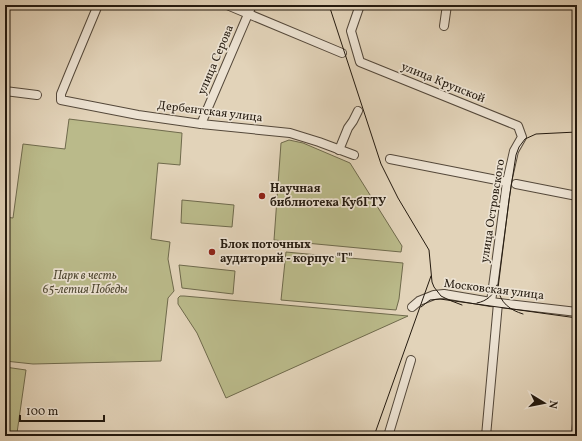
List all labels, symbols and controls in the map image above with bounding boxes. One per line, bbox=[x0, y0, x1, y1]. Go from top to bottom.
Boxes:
street label: улица Серова bbox=[194, 22, 238, 97]
street label: улица Крупской bbox=[399, 59, 487, 107]
street label: Дербентская улица bbox=[156, 98, 264, 126]
street label: улица Островского bbox=[477, 158, 509, 264]
place label: Научная библиотека КубГТУ bbox=[270, 181, 386, 211]
marker: Научная библиотека КубГТУ bbox=[257, 191, 267, 201]
place label: Блок поточных аудиторий - корпус "Г" bbox=[220, 237, 353, 267]
marker: Блок поточных аудиторий - корпус "Г" bbox=[207, 247, 217, 257]
park label: Парк в честь 65-летия Победы bbox=[42, 268, 128, 298]
street label: Московская улица bbox=[443, 276, 545, 304]
north arrow bbox=[524, 383, 564, 423]
scale bar bbox=[20, 397, 104, 423]
text: N bbox=[544, 399, 560, 410]
text: 100 m bbox=[26, 404, 59, 420]

